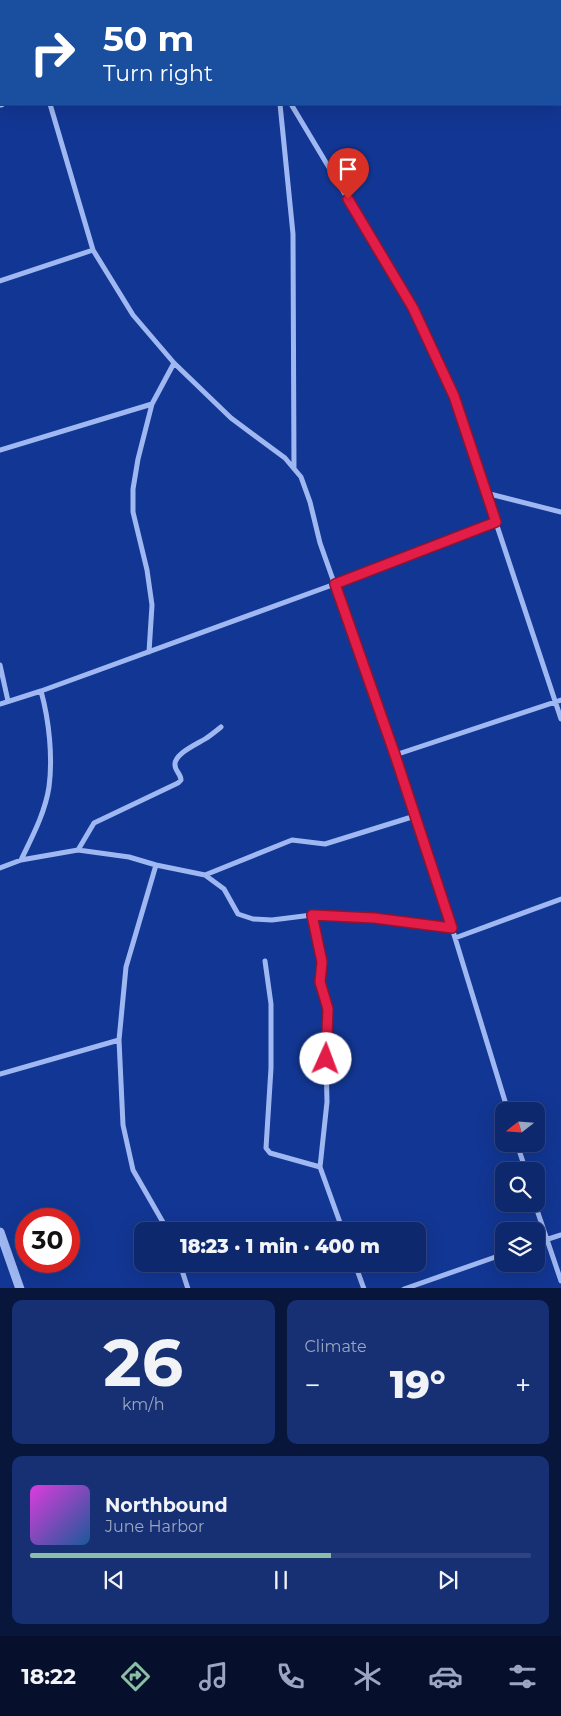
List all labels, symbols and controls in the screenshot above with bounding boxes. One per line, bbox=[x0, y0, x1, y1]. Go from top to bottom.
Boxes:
text: 50 m bbox=[103, 17, 194, 60]
icon: right bbox=[20, 20, 85, 85]
text: Turn right bbox=[103, 60, 213, 87]
pin bbox=[327, 148, 369, 199]
icon: arrive bbox=[334, 155, 362, 183]
position arrow bbox=[299, 1032, 351, 1084]
north arrow bbox=[495, 1102, 545, 1152]
map controls bbox=[495, 1102, 545, 1272]
button: search bbox=[495, 1162, 545, 1212]
speed limit sign: 30 bbox=[15, 1208, 80, 1273]
button: layers bbox=[495, 1222, 545, 1272]
text: 18:23 · 1 min · 400 m bbox=[180, 1235, 380, 1258]
text: 26 bbox=[103, 1323, 183, 1402]
text: Climate bbox=[305, 1337, 367, 1356]
text: 19° bbox=[390, 1361, 446, 1408]
text: − bbox=[305, 1368, 321, 1402]
text: + bbox=[515, 1368, 531, 1402]
text: km/h bbox=[122, 1395, 165, 1414]
text: Northbound bbox=[105, 1494, 228, 1517]
text: June Harbor bbox=[105, 1517, 204, 1536]
icon: previous bbox=[100, 1566, 128, 1594]
icon: pause bbox=[267, 1566, 295, 1594]
icon: next bbox=[434, 1566, 462, 1594]
icon: directions bbox=[118, 1659, 153, 1694]
icon: music bbox=[196, 1659, 231, 1694]
icon: phone bbox=[273, 1659, 308, 1694]
icon: climate bbox=[350, 1659, 385, 1694]
icon: car bbox=[428, 1659, 463, 1694]
icon: filters bbox=[505, 1659, 540, 1694]
text: 18:22 bbox=[21, 1663, 76, 1690]

